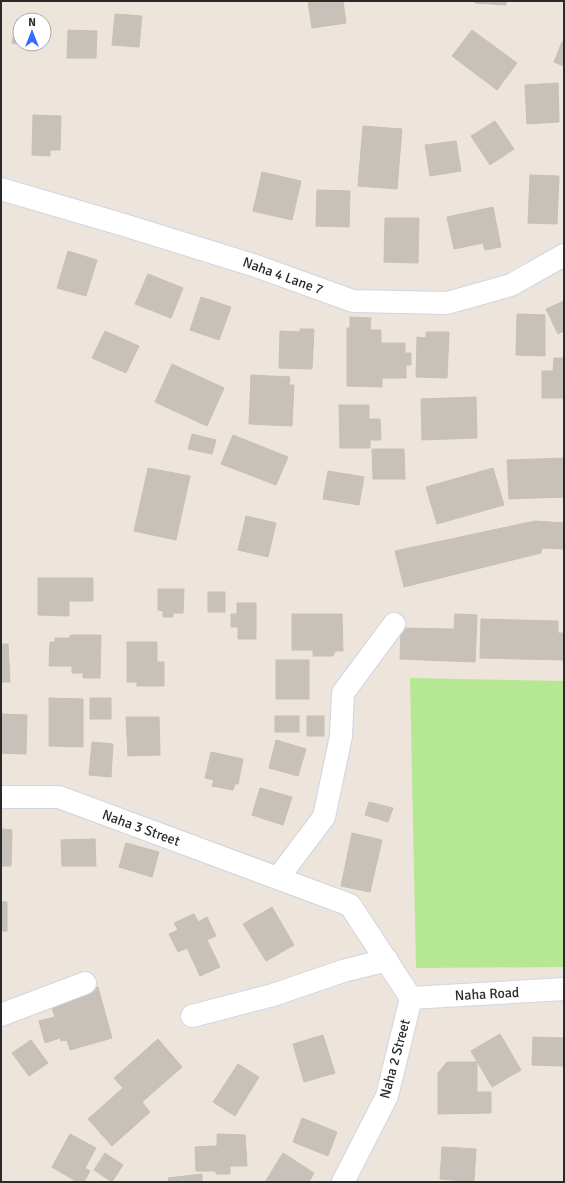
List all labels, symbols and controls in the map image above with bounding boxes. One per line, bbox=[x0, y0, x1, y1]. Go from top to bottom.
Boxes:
north arrow bbox=[12, 12, 52, 52]
text: N bbox=[28, 16, 36, 29]
street label: Naha 4 Lane 7 bbox=[240, 254, 326, 298]
street label: Naha 3 Street bbox=[100, 806, 182, 850]
street label: Naha Road bbox=[454, 984, 520, 1004]
street label: Naha 2 Street bbox=[376, 1017, 414, 1101]

